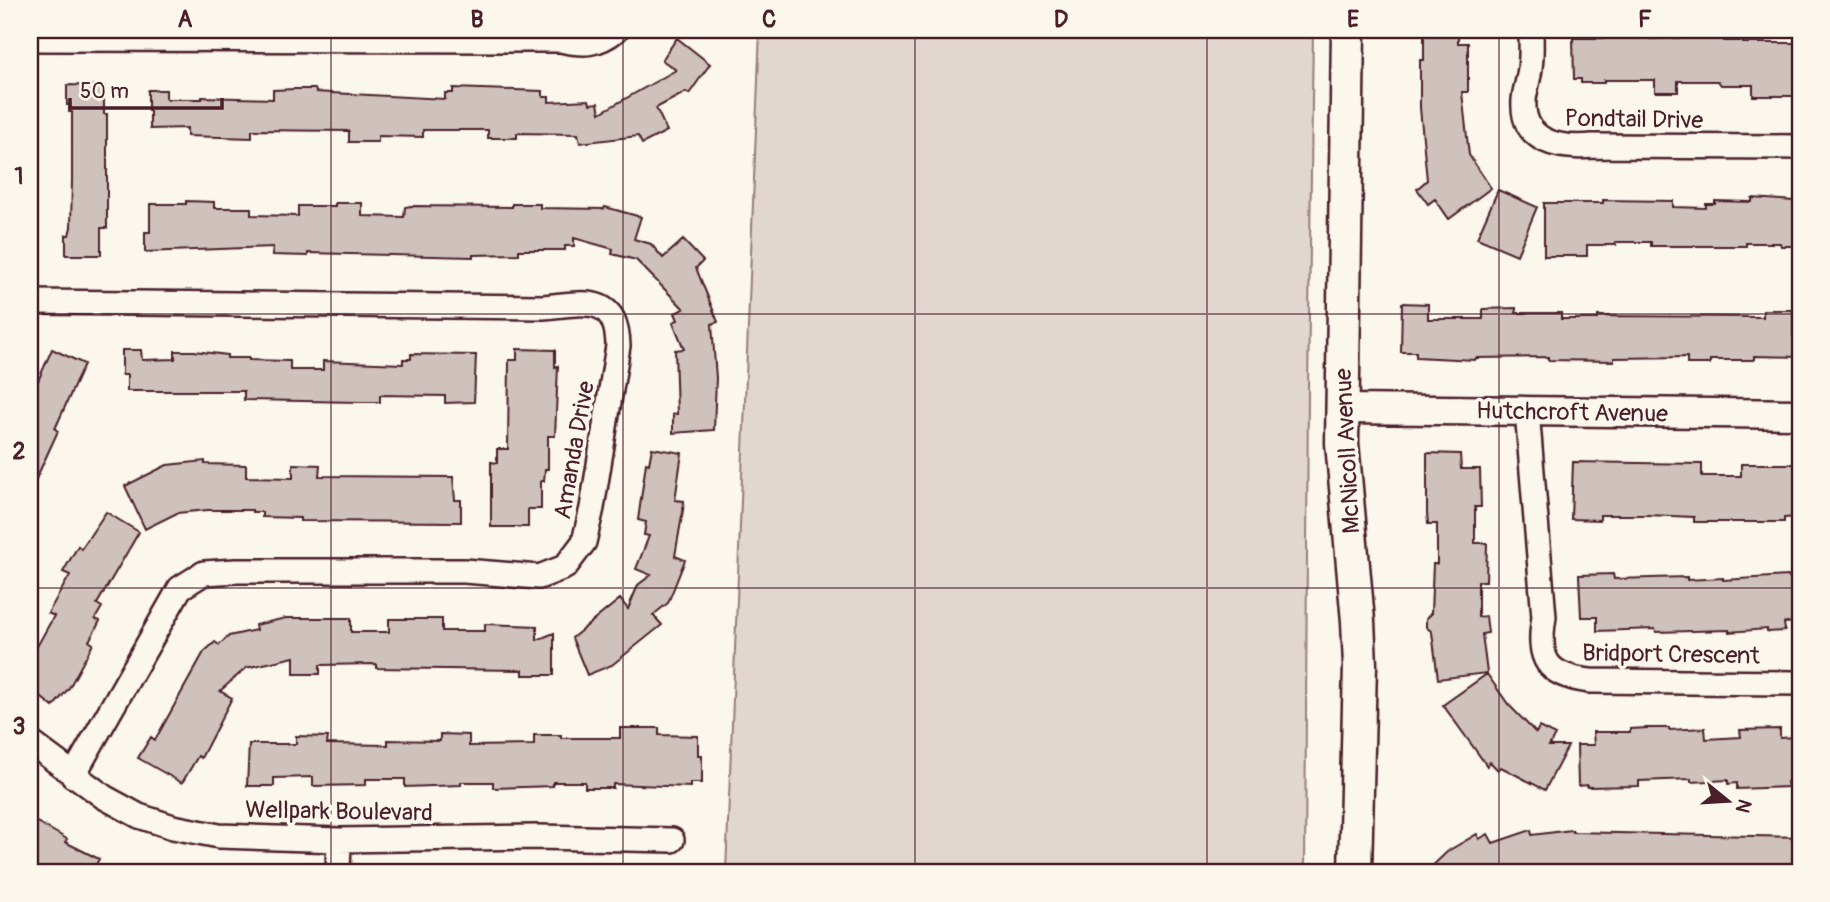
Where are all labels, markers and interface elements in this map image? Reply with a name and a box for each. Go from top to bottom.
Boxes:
text: A [178,5,193,34]
text: B [470,5,484,34]
text: C [762,5,776,34]
text: D [1054,5,1068,34]
text: E [1347,5,1359,34]
text: F [1638,5,1652,34]
scale bar [70,66,222,110]
text: 50 m [80,78,129,105]
street label: Pondtail Drive [1564,104,1704,135]
text: 1 [15,162,24,191]
street label: McNicoll Avenue [1329,367,1366,534]
street label: Amanda Drive [548,379,601,521]
street label: Hutchcroft Avenue [1476,396,1668,429]
text: 2 [13,437,26,466]
street label: Bridport Crescent [1582,638,1760,671]
text: 3 [13,712,25,741]
north arrow [1694,766,1764,836]
street label: Wellpark Boulevard [245,795,433,828]
text: N [1730,796,1757,816]

